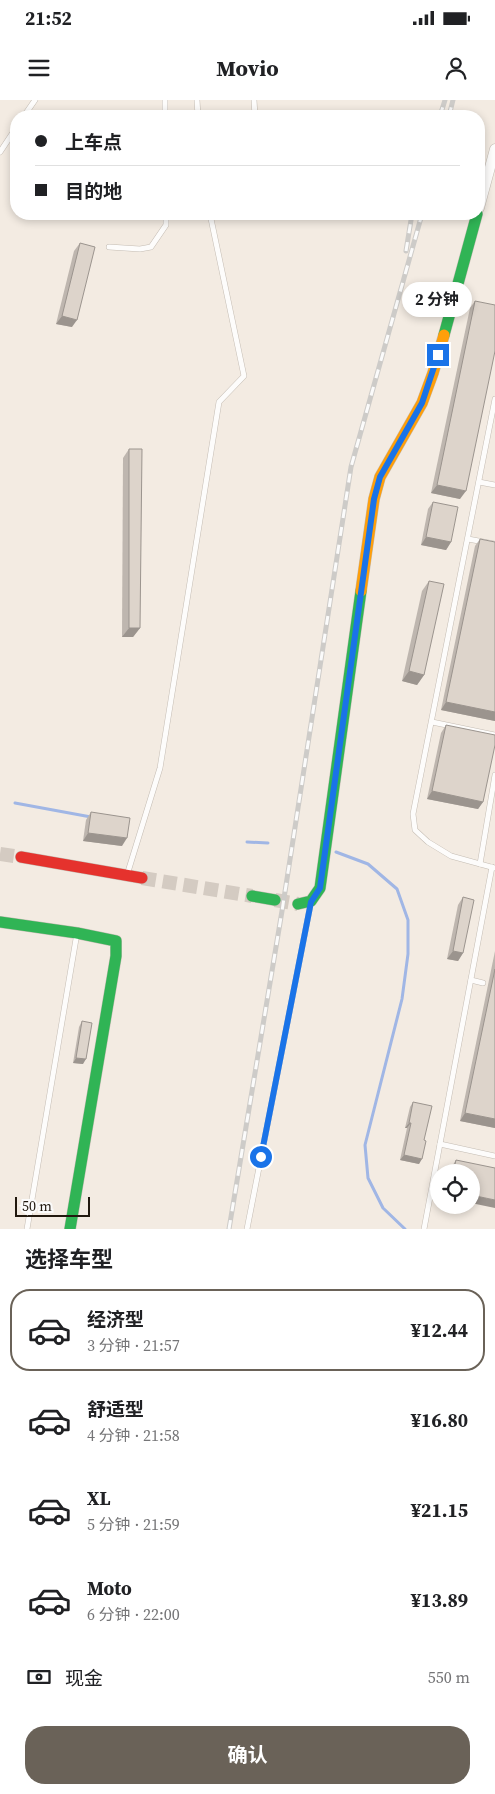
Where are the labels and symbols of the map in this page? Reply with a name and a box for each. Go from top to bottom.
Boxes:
callout: 2 分钟 [403,282,473,318]
route end [427,344,449,366]
route start [250,1146,272,1168]
scale bar [15,1194,90,1217]

